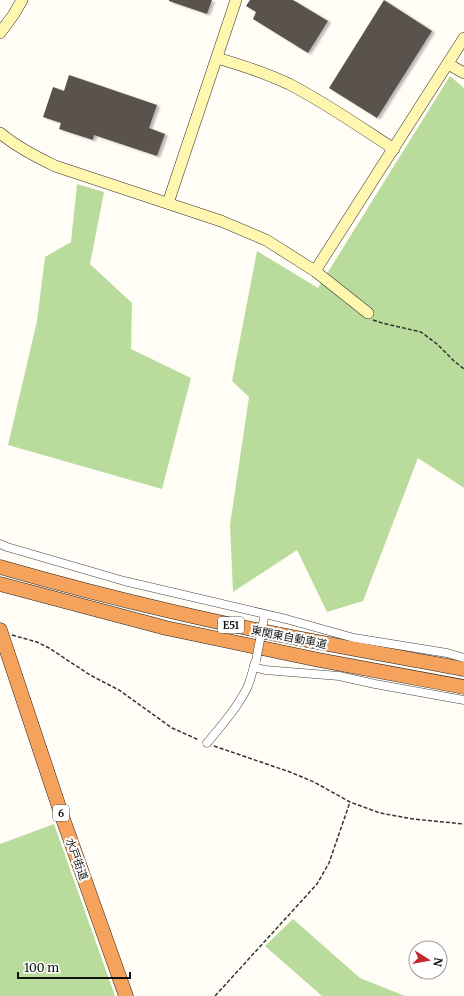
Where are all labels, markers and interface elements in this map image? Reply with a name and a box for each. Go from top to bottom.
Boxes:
road number: E51 [218,617,244,633]
street label: 東関東自動車道 [250,623,328,651]
road number: 6 [53,805,69,821]
street label: 水戸街道 [63,836,91,882]
north arrow [408,940,448,980]
scale bar [18,954,130,980]
text: N [430,956,446,968]
text: 100 m [24,960,59,975]

